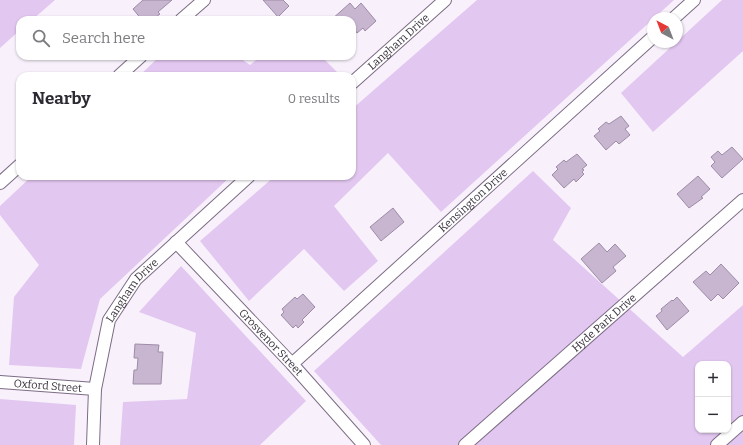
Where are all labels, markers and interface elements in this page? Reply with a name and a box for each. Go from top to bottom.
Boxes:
street label: Langham Drive [365,11,432,73]
north arrow [647,12,683,48]
search box [16,16,356,60]
icon: search [30,27,52,49]
text: Search here [62,29,145,47]
text: Nearby [32,88,91,109]
text: 0 results [288,91,340,106]
street label: Kensington Drive [436,166,510,235]
street label: Langham Drive [103,256,161,325]
street label: Hyde Park Drive [569,291,639,355]
street label: Grosvenor Street [236,306,305,379]
map controls [695,361,731,433]
button: + [695,361,731,397]
street label: Oxford Street [13,377,82,395]
button: − [695,397,731,433]

